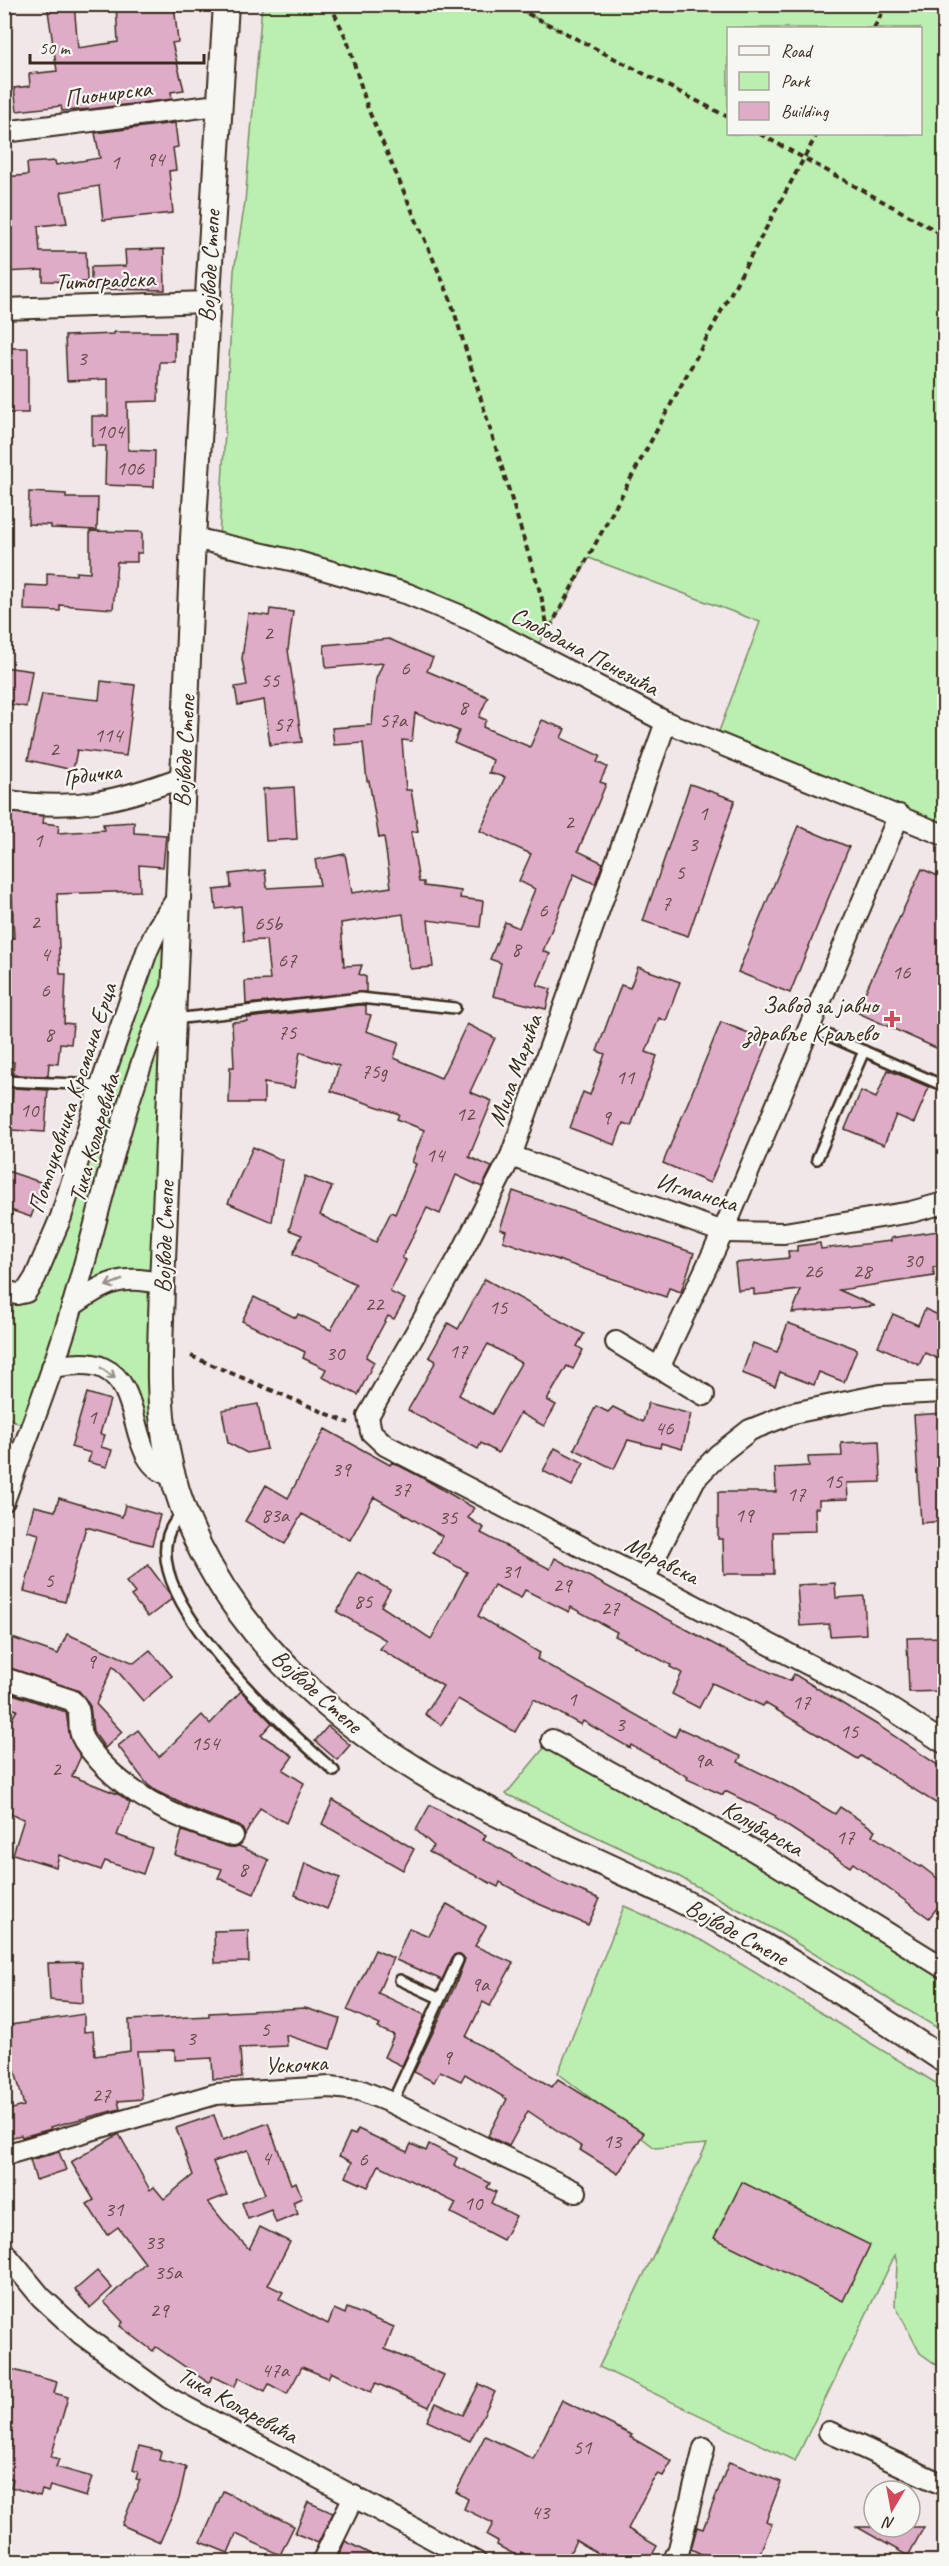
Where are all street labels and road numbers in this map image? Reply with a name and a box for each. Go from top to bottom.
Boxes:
street label: Пионирска [63,73,155,113]
street label: Војводе Степе [191,207,227,323]
street label: Титоградска [55,263,157,297]
street label: Слободана Пенезића [506,599,665,703]
street label: Војводе Степе [166,692,202,808]
street label: Грдичка [61,755,124,792]
street label: Потпуковника Крсмана Ерца [21,978,124,1217]
street label: Мила Марића [481,1009,550,1130]
street label: Тика Коларевића [61,1069,127,1206]
street label: Игманска [653,1165,742,1219]
street label: Војводе Степе [147,1178,181,1294]
street label: Моравска [620,1529,706,1592]
street label: Војводе Степе [265,1642,370,1741]
street label: Колубарска [717,1793,810,1864]
street label: Војводе Степе [681,1892,795,1973]
street label: Ускочка [264,2047,329,2081]
street label: Тика Коларевића [173,2360,305,2451]

